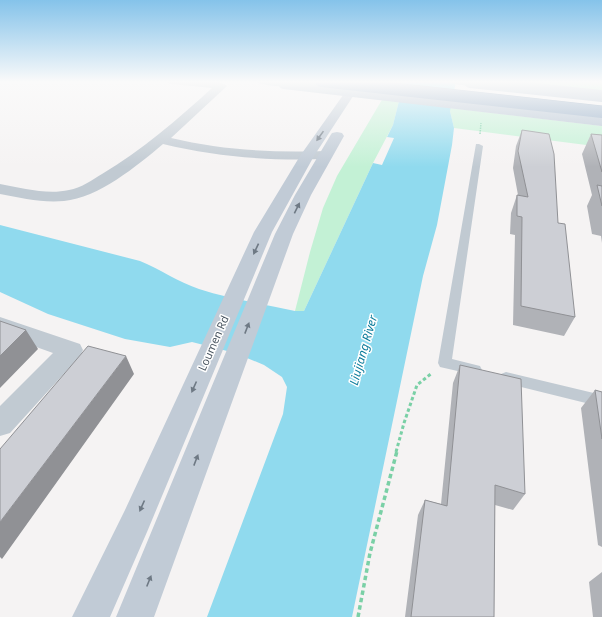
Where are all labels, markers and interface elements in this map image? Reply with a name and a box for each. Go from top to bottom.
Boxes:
one-way arrow [316,131,324,141]
one-way arrow [293,202,300,213]
one-way arrow [253,243,259,254]
water label: Liujiang River [345,312,381,387]
street label: Loumen Rd [194,313,232,373]
one-way arrow [245,322,251,334]
one-way arrow [191,381,197,392]
one-way arrow [194,453,200,465]
one-way arrow [139,500,145,511]
one-way arrow [147,574,153,586]

